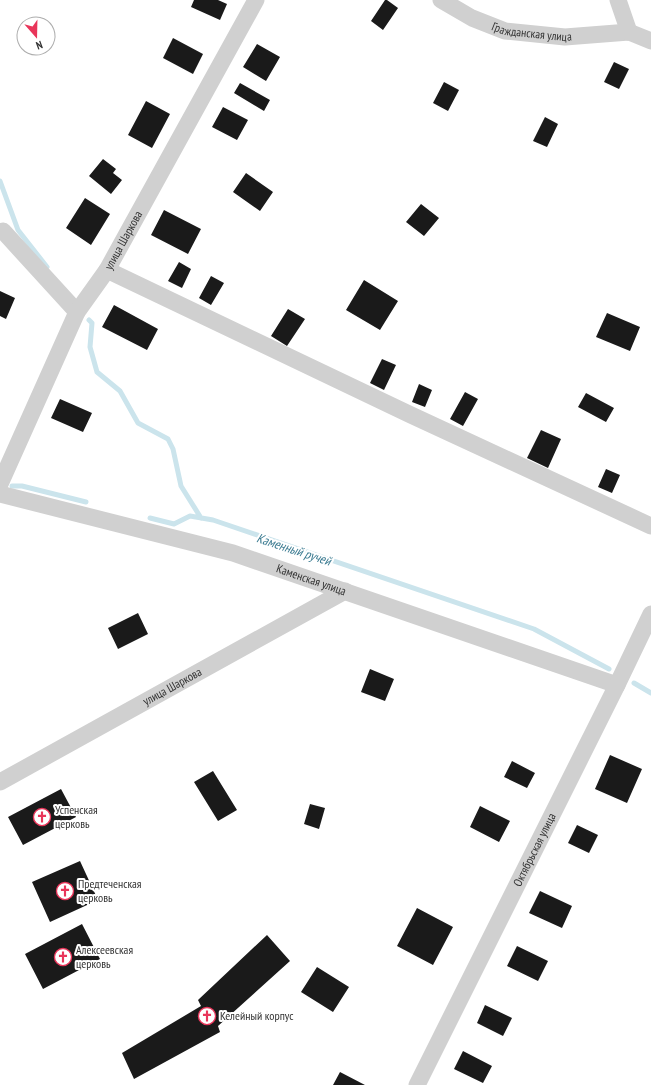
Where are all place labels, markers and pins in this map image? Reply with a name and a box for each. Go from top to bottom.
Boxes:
place label: Успенская церковь [55,802,98,831]
church icon: Успенская церковь [32,807,52,827]
place label: Предтеченская церковь [78,876,142,905]
church icon: Предтеченская церковь [55,881,75,901]
place label: Алексеевская церковь [76,942,133,971]
church icon: Алексеевская церковь [53,947,73,967]
church icon: Келейный корпус [197,1006,217,1026]
place label: Келейный корпус [220,1008,294,1023]

